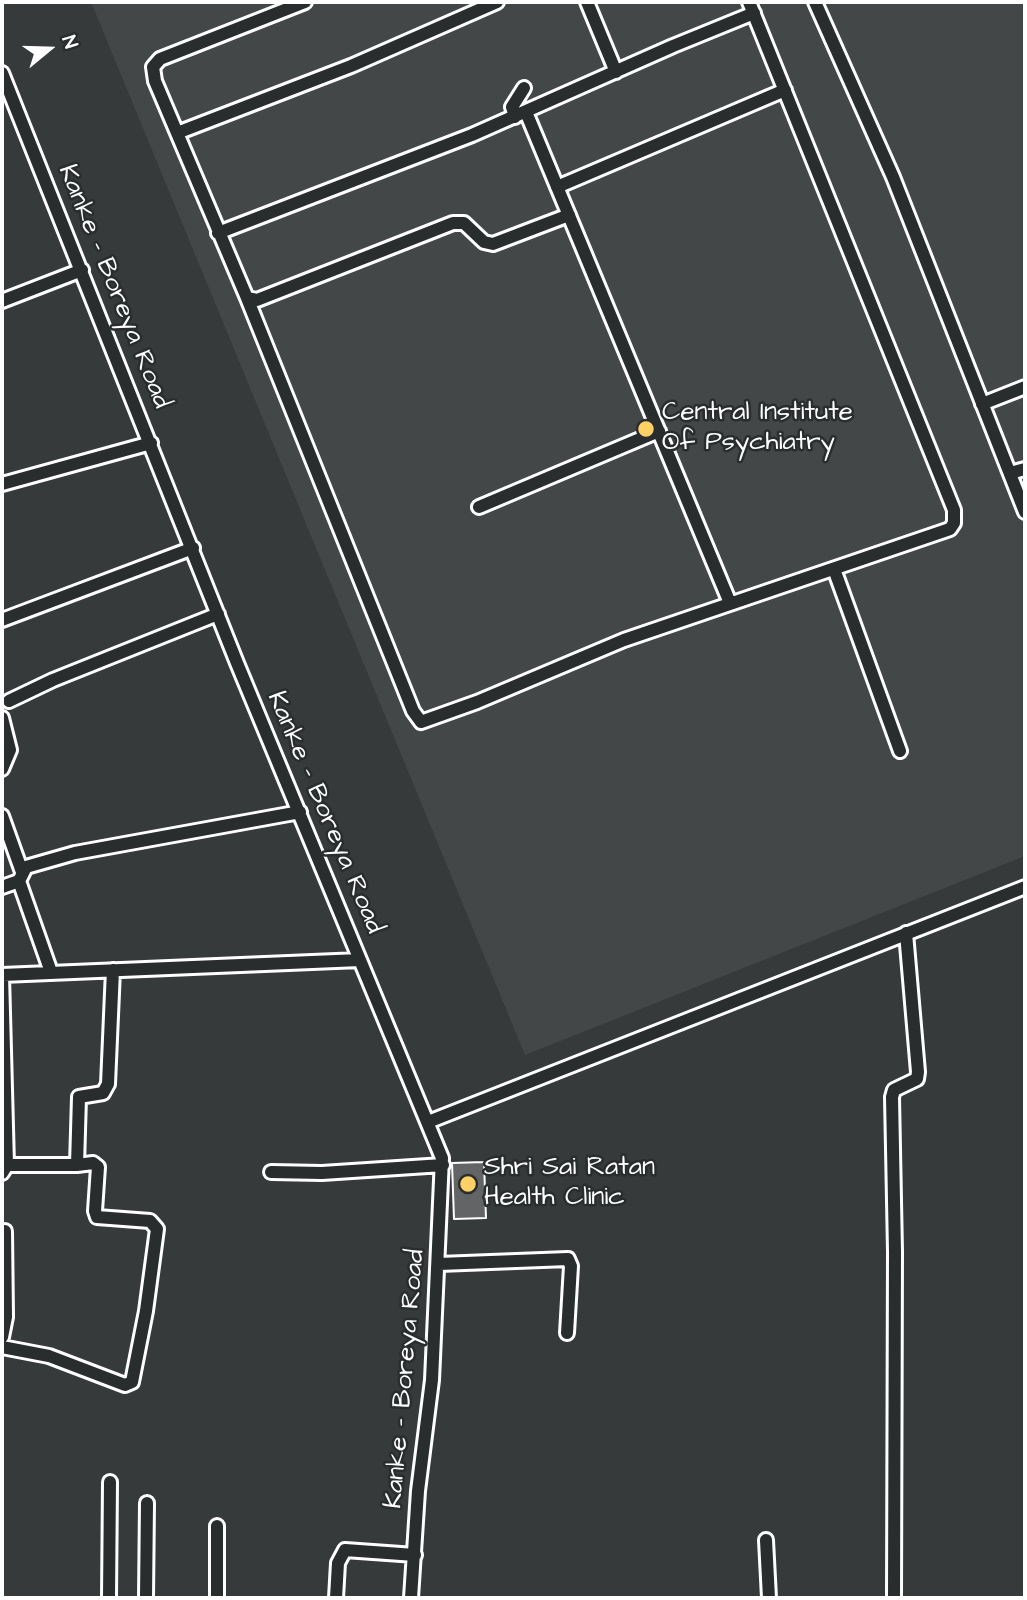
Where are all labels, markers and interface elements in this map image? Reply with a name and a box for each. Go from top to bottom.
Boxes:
north arrow [14,14,84,84]
text: N [55,32,84,52]
street label: Kanke - Boreya Road [50,161,176,413]
place label: Central Institute Of Psychiatry [662,398,853,460]
marker: Central Institute Of Psychiatry [636,419,656,439]
street label: Kanke - Boreya Road [259,687,389,939]
place label: Shri Sai Ratan Health Clinic [484,1153,655,1214]
marker: Shri Sai Ratan Health Clinic [458,1174,478,1194]
street label: Kanke - Boreya Road [379,1248,433,1510]

